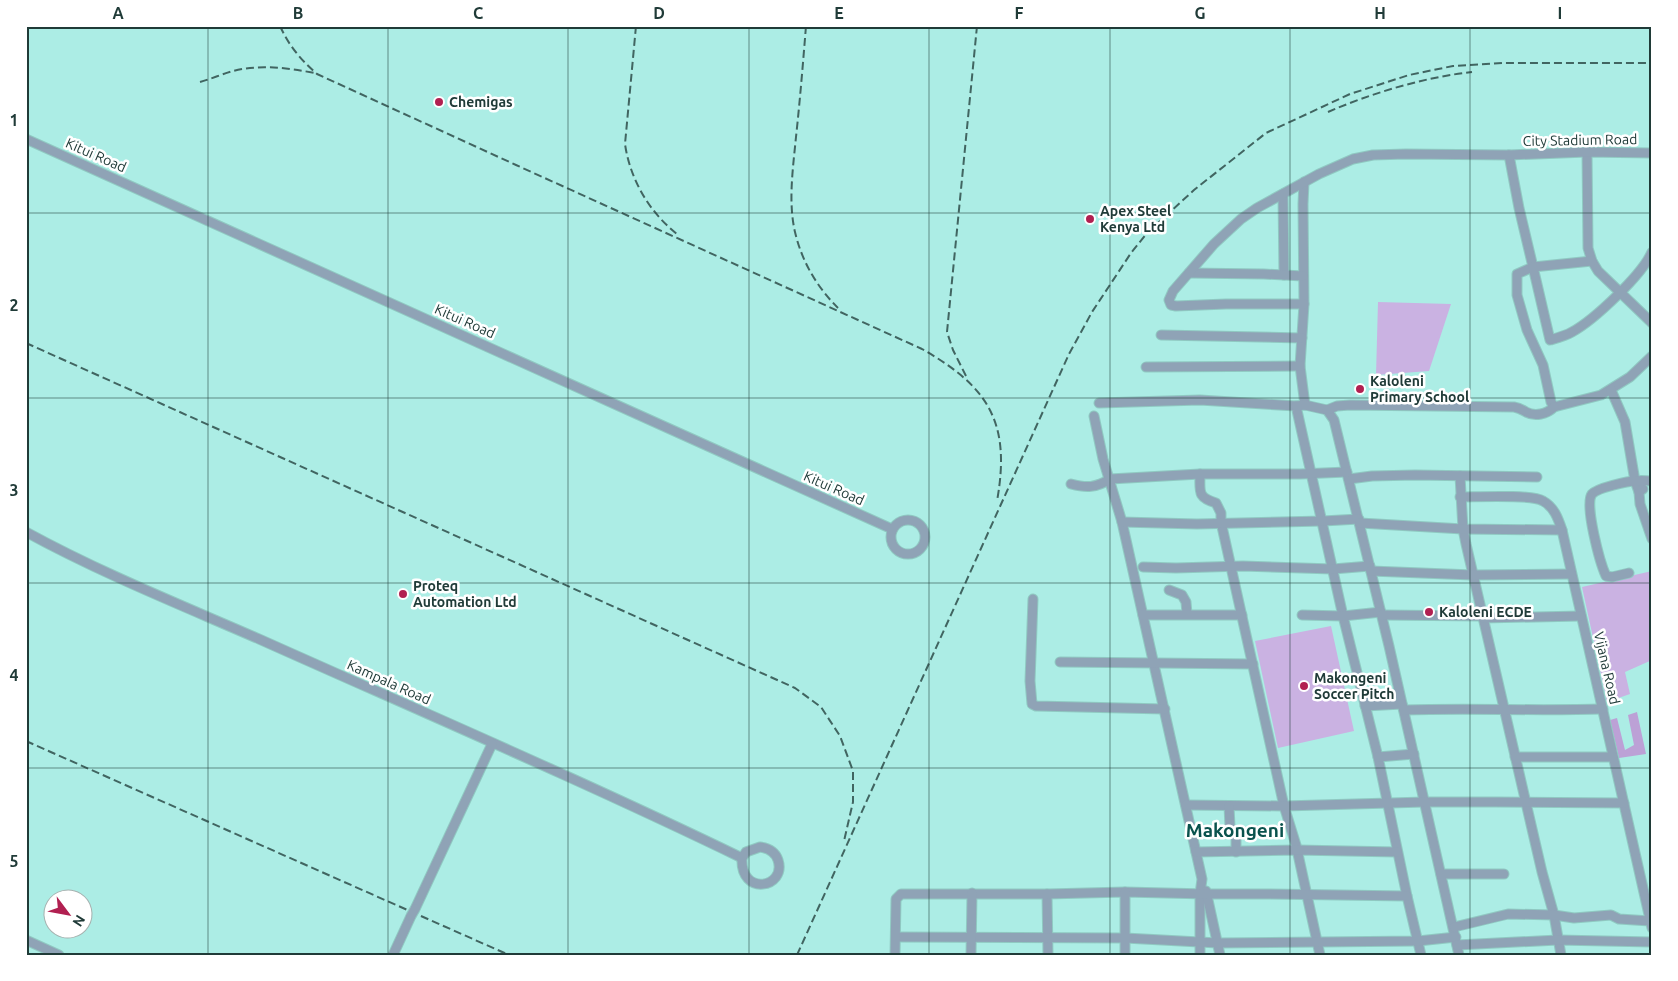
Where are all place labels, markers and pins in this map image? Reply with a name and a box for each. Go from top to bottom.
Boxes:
place label: Chemigas [449,94,513,110]
marker: Chemigas [433,96,445,108]
place label: Apex Steel Kenya Ltd [1100,203,1171,235]
marker: Apex Steel Kenya Ltd [1084,213,1096,225]
place label: Kaloleni Primary School [1370,373,1469,405]
marker: Kaloleni Primary School [1354,383,1366,395]
place label: Proteq Automation Ltd [413,578,517,610]
marker: Proteq Automation Ltd [397,588,409,600]
place label: Kaloleni ECDE [1439,604,1532,620]
marker: Kaloleni ECDE [1423,606,1435,618]
place label: Makongeni Soccer Pitch [1314,670,1394,702]
marker: Makongeni Soccer Pitch [1298,680,1310,692]

